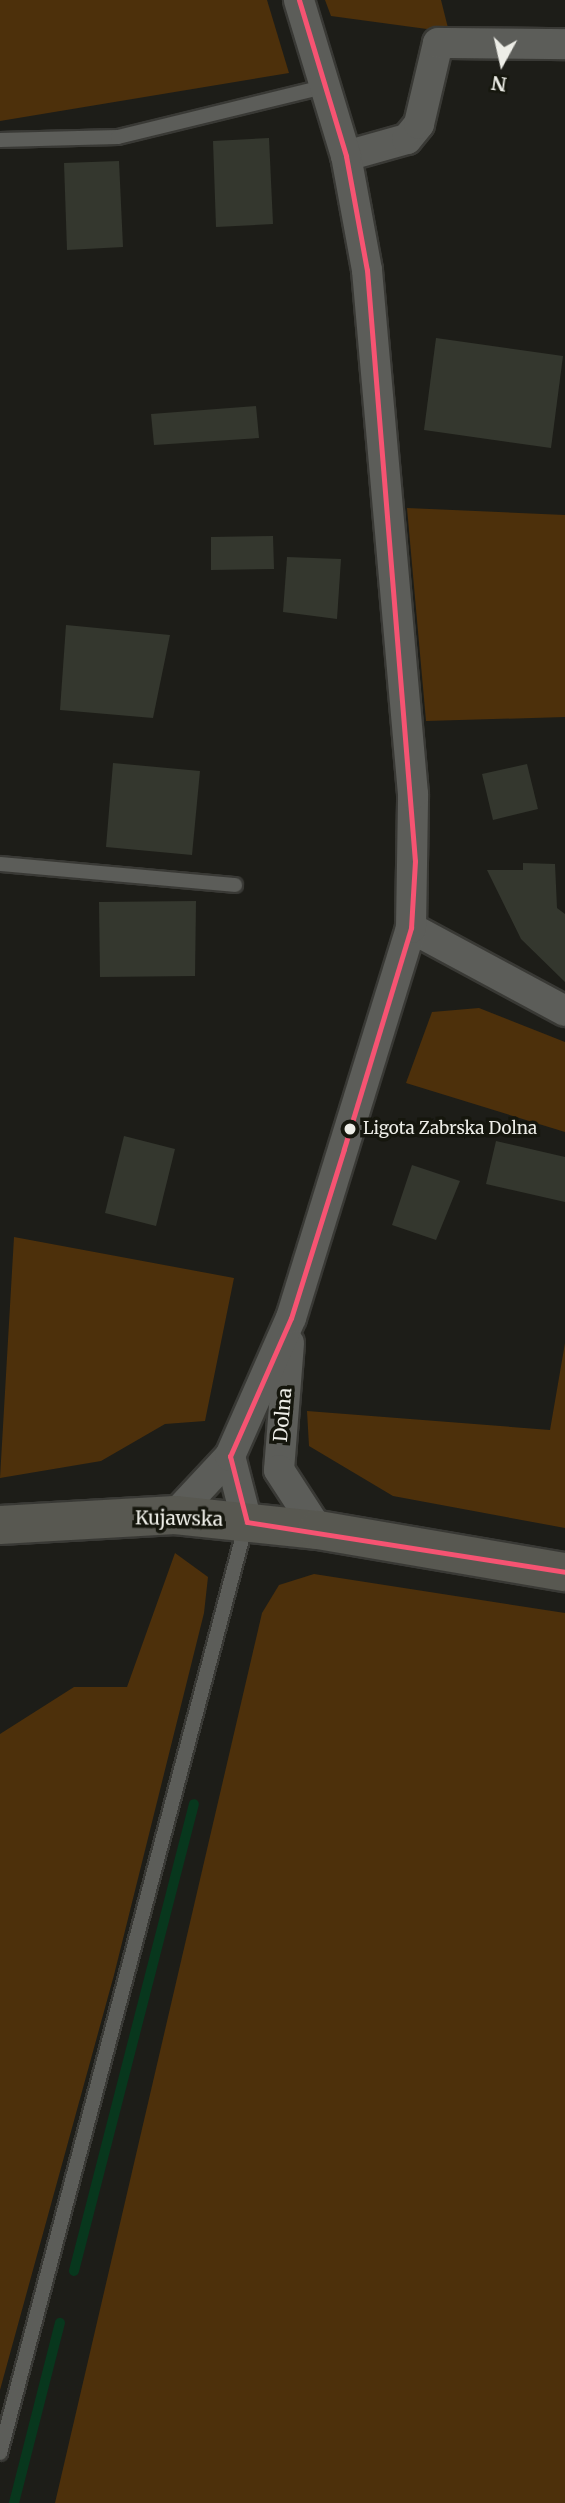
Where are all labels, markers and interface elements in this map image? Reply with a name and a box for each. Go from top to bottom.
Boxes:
north arrow [467,28,537,98]
text: N [490,71,508,97]
place label: Ligota Zabrska Dolna [363,1119,537,1139]
marker: Ligota Zabrska Dolna [343,1122,357,1136]
street label: Dolna [269,1387,297,1443]
street label: Kujawska [135,1507,223,1531]

